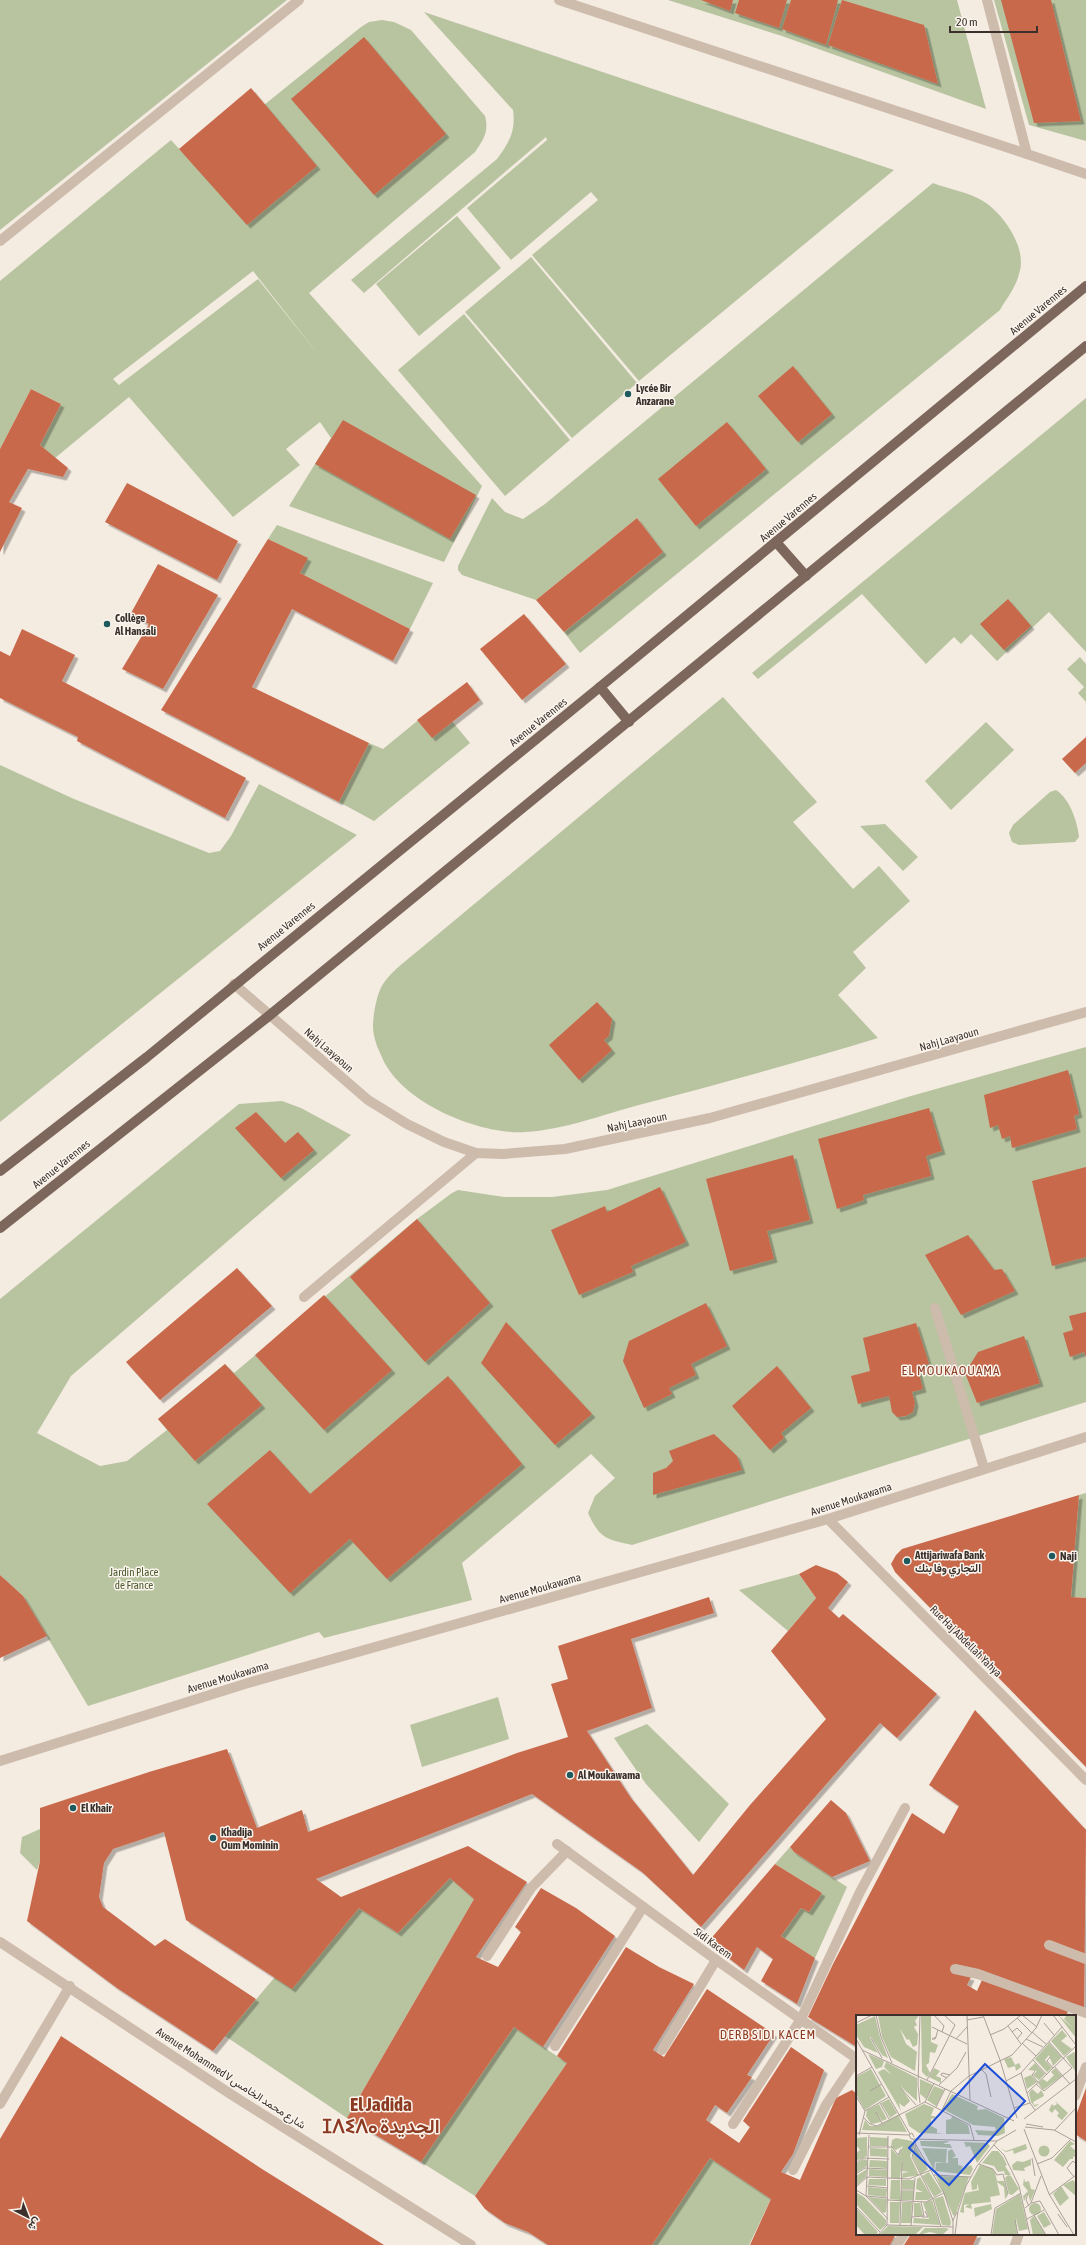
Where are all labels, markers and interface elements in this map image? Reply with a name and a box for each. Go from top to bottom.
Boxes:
scale bar [950,8,1037,34]
text: 20 m [956,15,978,29]
street label: Avenue Varennes [1007,283,1069,337]
place label: Lycée Bir Anzarane [635,382,674,407]
marker: Lycée Bir Anzarane [623,389,633,399]
street label: Avenue Varennes [757,490,819,544]
place label: Collège Al Hansali [114,612,157,637]
marker: Collège Al Hansali [102,619,112,629]
street label: Avenue Varennes [507,695,569,749]
street label: Avenue Varennes [255,899,317,953]
street label: Nahj Laayaoun [918,1025,980,1053]
street label: Nahj Laayaoun [302,1026,356,1074]
street label: Nahj Laayaoun [606,1110,668,1134]
street label: Avenue Varennes [30,1137,92,1191]
district label: EL MOUKAOUAMA [902,1363,1000,1378]
street label: Avenue Moukawama [809,1480,893,1518]
place label: Attijariwafa Bank التجاري وفا بنك [914,1549,985,1577]
place label: Naji [1060,1550,1077,1562]
marker: Naji [1047,1551,1057,1561]
marker: Attijariwafa Bank التجاري وفا بنك [902,1556,912,1566]
park label: Jardin Place de France [110,1566,158,1591]
street label: Avenue Moukawama [498,1571,582,1605]
street label: Rue Haj Abdellah Yahya [928,1603,1004,1679]
street label: Avenue Moukawama [186,1659,270,1695]
place label: Al Moukawama [577,1769,640,1781]
marker: Al Moukawama [565,1770,575,1780]
place label: El Khair [81,1802,112,1814]
marker: El Khair [68,1803,78,1813]
place label: Khadija Oum Mominin [221,1826,278,1851]
marker: Khadija Oum Mominin [208,1833,218,1843]
street label: Sidi Kacem [692,1925,734,1961]
inset map [856,2015,1076,2235]
street label: Avenue Mohammed V شارع محمد الخامس [153,2025,308,2133]
district label: DERB SIDI KACEM [720,2027,816,2042]
district label: El Jadida ⵊⴷⵉⴷⴰ الجديدة [322,2093,440,2138]
north arrow [8,2197,48,2237]
text: ش [25,2215,44,2233]

